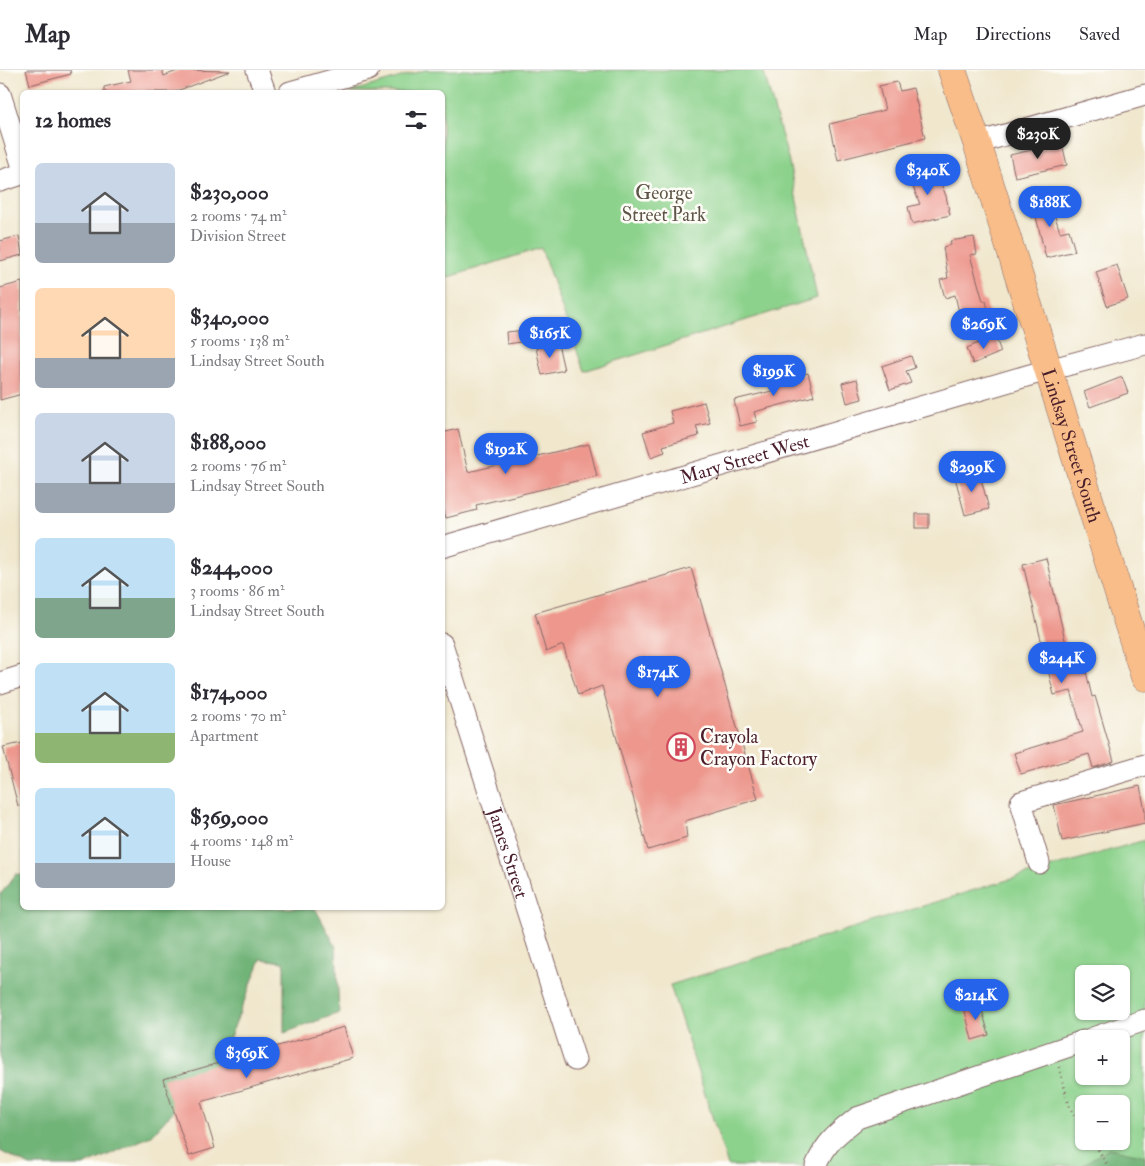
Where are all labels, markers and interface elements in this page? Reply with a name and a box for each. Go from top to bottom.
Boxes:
text: Map [25,19,70,50]
text: Map [914,23,947,46]
text: Directions [975,23,1051,46]
text: Saved [1079,23,1120,46]
icon: filters [402,106,430,134]
text: 12 homes [35,107,111,134]
pin: $230K [1003,118,1073,160]
text: $230K [1017,124,1059,144]
pin: $340K [893,154,963,196]
text: $340K [906,160,950,180]
text: $230,000 [190,179,269,206]
park label: George Street Park [622,181,706,227]
icon: home [75,183,135,243]
pin: $188K [1015,186,1085,228]
text: $188K [1030,192,1070,212]
text: 2 rooms · 74 m² [190,206,286,226]
text: Division Street [190,226,286,246]
text: $340,000 [190,304,269,331]
icon: home [75,308,135,368]
pin: $269K [949,308,1019,350]
text: $269K [962,314,1006,334]
pin: $165K [515,316,585,359]
text: $165K [530,323,570,343]
text: 5 rooms · 138 m² [190,331,289,351]
text: Lindsay Street South [190,351,325,371]
pin: $199K [739,354,809,397]
text: $199K [753,361,795,381]
street label: Lindsay Street South [1036,366,1107,525]
text: $188,000 [190,429,266,456]
street label: Mary Street West [677,429,812,490]
pin: $192K [471,432,541,475]
icon: home [75,433,135,493]
text: $192K [485,439,527,459]
pin: $299K [937,450,1007,493]
text: 2 rooms · 76 m² [190,456,286,476]
text: $299K [950,457,994,477]
text: Lindsay Street South [190,476,325,496]
text: $244,000 [190,554,273,581]
icon: home [75,558,135,618]
text: 3 rooms · 86 m² [190,581,284,601]
text: Lindsay Street South [190,601,325,621]
pin: $244K [1027,642,1097,684]
text: $244K [1039,648,1085,668]
pin: $174K [623,656,693,698]
text: $174K [637,662,679,682]
text: $174,000 [190,679,268,706]
icon: home [75,683,135,743]
text: 2 rooms · 70 m² [190,706,286,726]
place label: Crayola Crayon Factory [700,725,818,771]
text: Apartment [190,726,258,746]
building icon: Crayola Crayon Factory [666,732,696,762]
street label: James Street [482,803,534,901]
text: $369,000 [190,804,269,831]
icon: home [75,808,135,868]
text: 4 rooms · 148 m² [190,831,293,851]
text: House [190,851,231,871]
map controls [1075,965,1130,1150]
button: layers [1075,965,1130,1020]
pin: $214K [941,978,1011,1021]
text: $214K [955,985,997,1005]
button: + [1075,1030,1130,1085]
pin: $369K [212,1036,282,1079]
text: $369K [226,1043,268,1063]
button: − [1075,1095,1130,1150]

